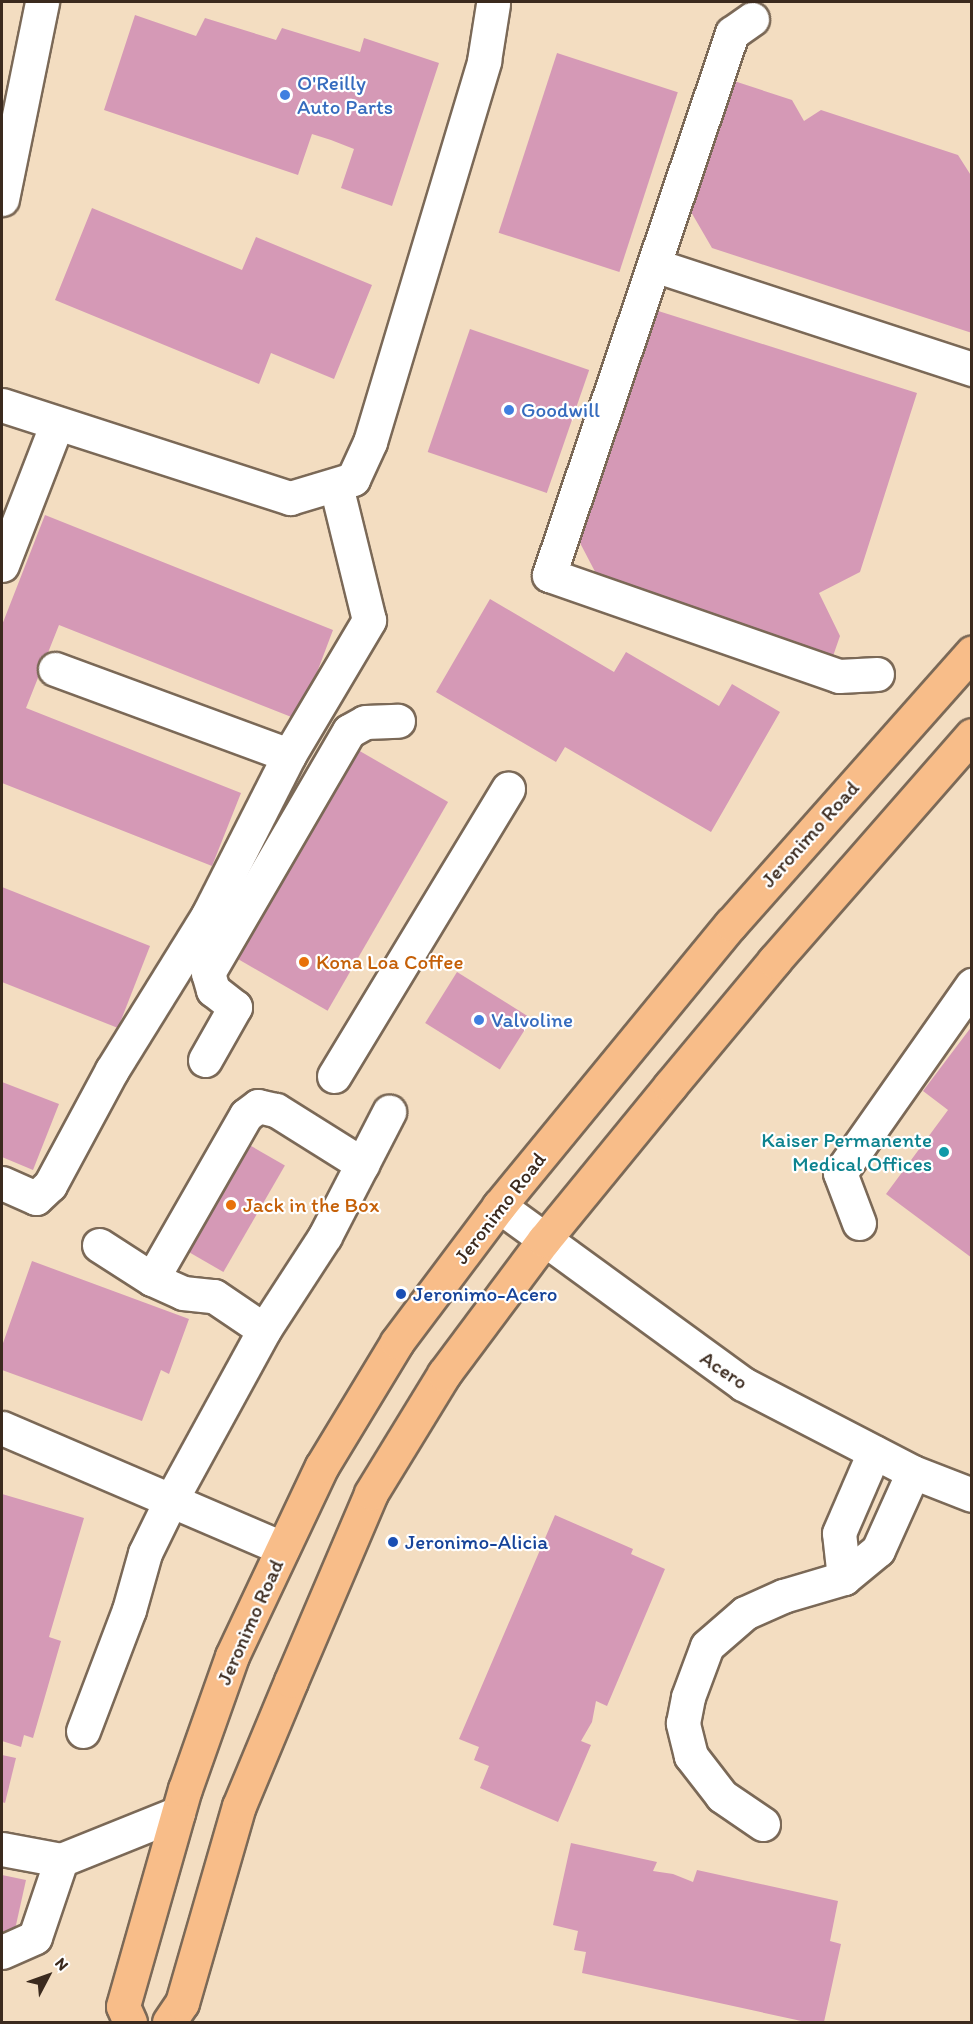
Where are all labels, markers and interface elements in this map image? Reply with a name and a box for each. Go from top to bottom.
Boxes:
place label: O'Reilly Auto Parts [297,70,393,120]
marker: O'Reilly Auto Parts [278,88,292,102]
place label: Goodwill [521,397,600,423]
marker: Goodwill [502,403,516,417]
street label: Jeronimo Road [756,776,864,892]
place label: Kona Loa Coffee [316,949,463,975]
marker: Kona Loa Coffee [297,955,311,969]
place label: Valvoline [491,1007,573,1033]
marker: Valvoline [472,1013,486,1027]
place label: Kaiser Permanente Medical Offices [761,1127,932,1177]
marker: Kaiser Permanente Medical Offices [937,1145,951,1159]
street label: Jeronimo Road [449,1147,551,1269]
place label: Jack in the Box [243,1192,379,1218]
marker: Jack in the Box [224,1198,238,1212]
place label: Jeronimo-Acero [413,1281,558,1307]
marker: Jeronimo-Acero [394,1287,408,1301]
street label: Acero [695,1345,753,1395]
place label: Jeronimo-Alicia [405,1529,548,1555]
marker: Jeronimo-Alicia [386,1535,400,1549]
street label: Jeronimo Road [211,1556,289,1688]
north arrow [18,1946,78,2006]
text: N [51,1954,73,1974]

